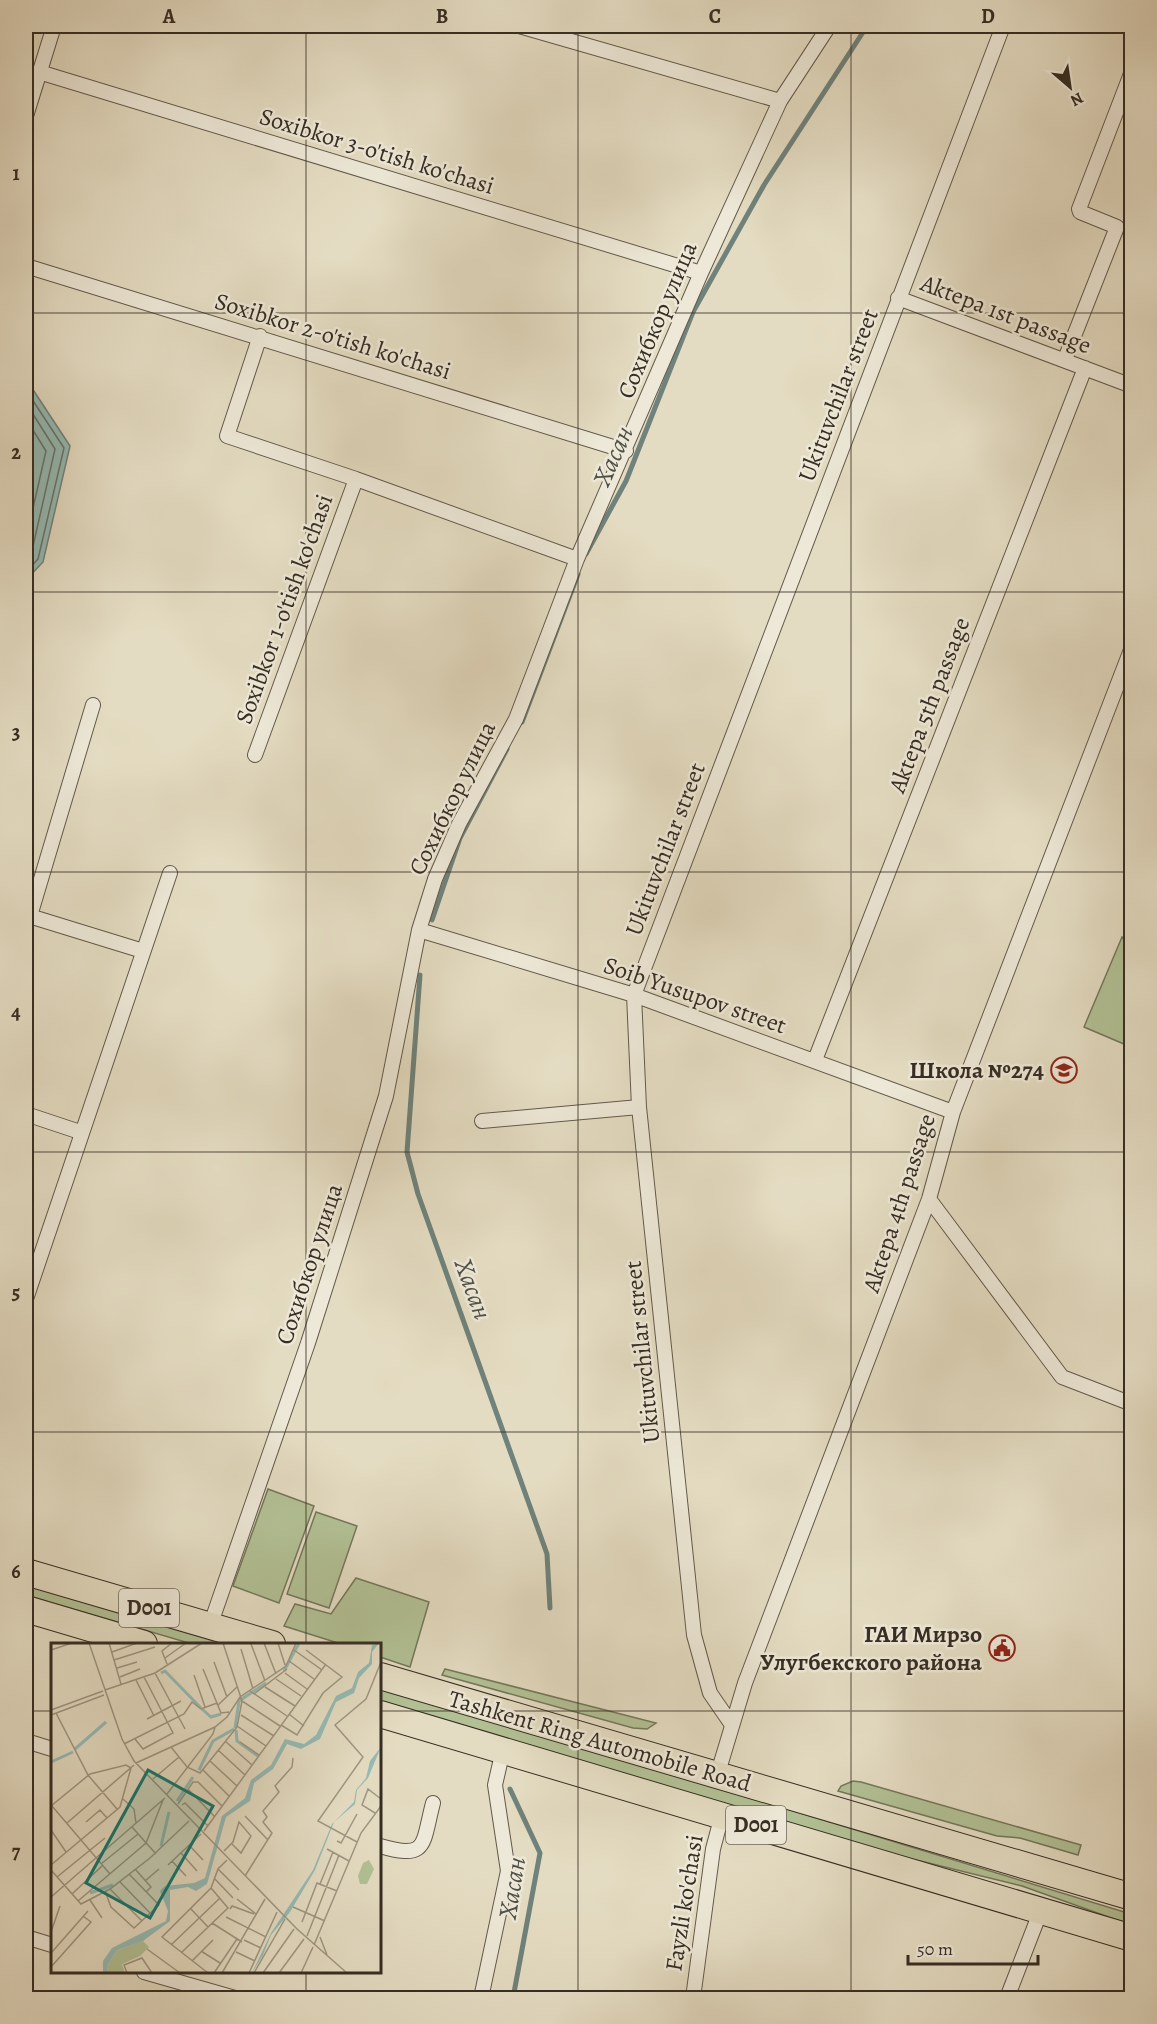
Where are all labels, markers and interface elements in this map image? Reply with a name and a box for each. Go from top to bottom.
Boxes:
text: A [162,3,176,30]
text: B [436,3,448,30]
text: C [709,3,721,30]
text: D [981,3,995,30]
north arrow [1040,57,1100,117]
text: N [1066,87,1087,112]
street label: Soxibkor 3-o'tish ko'chasi [256,100,498,202]
text: 1 [12,160,20,187]
street label: Сохибкор улица [610,237,704,403]
street label: Aktepa 1st passage [915,266,1096,361]
street label: Soxibkor 2-o'tish ko'chasi [211,285,455,387]
street label: Ukituvchilar street [790,304,886,486]
water label: Хасан [584,420,642,493]
text: 2 [11,439,21,466]
street label: Soxibkor 1-o'tish ko'chasi [228,490,340,728]
street label: Aktepa 5th passage [880,613,977,798]
street label: Сохибкор улица [401,716,503,880]
text: 3 [12,719,20,746]
street label: Ukituvchilar street [617,758,713,940]
street label: Soib Yusupov street [599,949,791,1041]
text: 4 [11,999,21,1026]
place label: Школа №274 [909,1054,1044,1086]
school or university icon: Школа №274 [1049,1055,1079,1085]
street label: Aktepa 4th passage [855,1110,943,1297]
street label: Сохибкор улица [268,1179,350,1349]
water label: Хасан [446,1253,500,1324]
street label: Ukituvchilar street [617,1259,667,1445]
text: 5 [12,1279,20,1306]
text: 6 [11,1558,21,1585]
road number: D001 [119,1589,179,1627]
place label: ГАИ Мирзо Улугбекского района [760,1618,983,1678]
public building icon: ГАИ Мирзо Улугбекского района [987,1633,1017,1663]
inset map [51,1643,381,1973]
street label: Tashkent Ring Automobile Road [445,1682,755,1800]
road number: D001 [726,1806,786,1844]
street label: Fayzli ko'chasi [657,1832,711,1974]
text: 7 [12,1838,21,1865]
water label: Хасан [490,1854,534,1923]
scale bar [908,1928,1038,1966]
text: 50 m [917,1937,953,1961]

